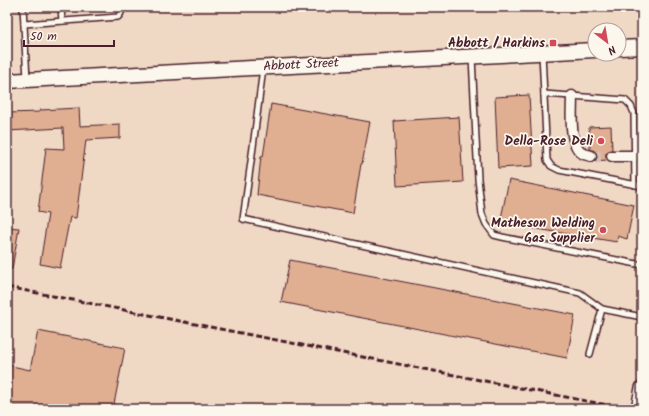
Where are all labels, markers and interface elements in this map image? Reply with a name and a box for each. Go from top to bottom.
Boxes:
scale bar [24,22,114,48]
north arrow [587,22,627,62]
text: 50 m [30,27,57,46]
place label: Abbott / Harkins [448,33,545,54]
marker: Abbott / Harkins [548,38,558,48]
text: N [604,40,619,59]
street label: Abbott Street [263,52,340,77]
place label: Della-Rose Deli [505,131,594,152]
marker: Della-Rose Deli [596,136,606,146]
place label: Matheson Welding Gas Supplier [491,213,596,249]
marker: Matheson Welding Gas Supplier [598,225,608,235]

